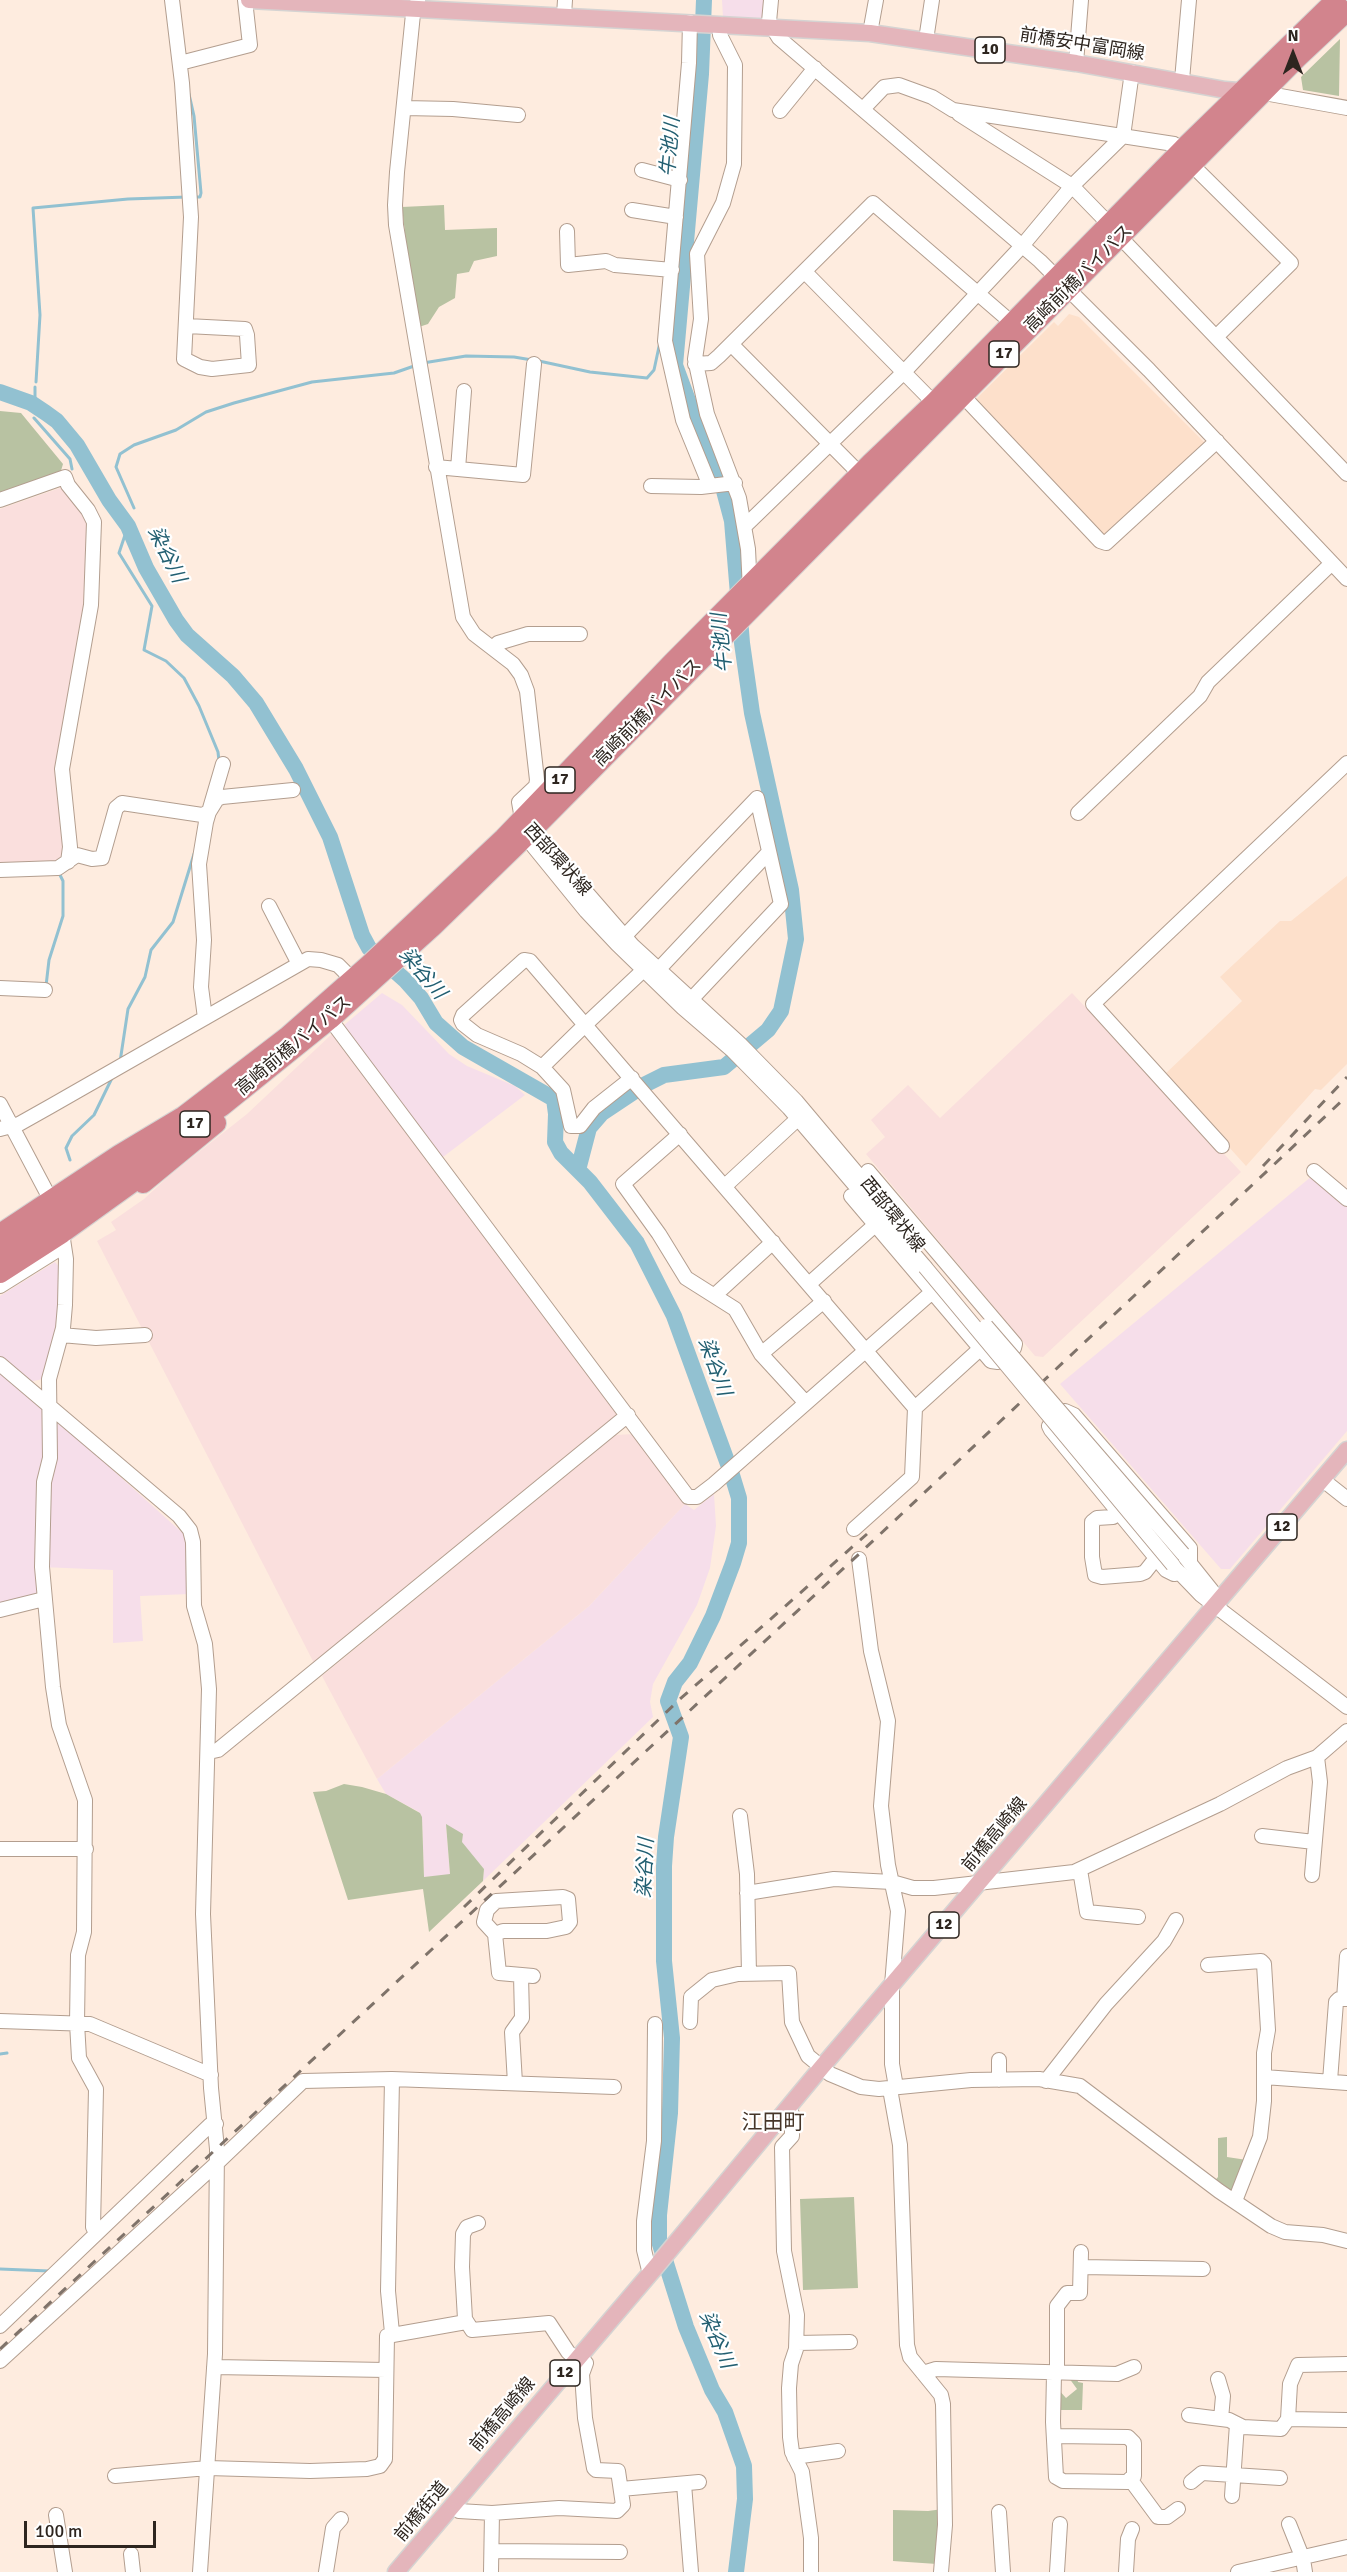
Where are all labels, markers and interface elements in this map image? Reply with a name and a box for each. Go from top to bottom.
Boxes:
street label: 前橋安中富岡線 [1018,24,1146,66]
north arrow [1263,24,1323,84]
text: N [1287,26,1299,46]
road number: 10 [975,37,1005,63]
water label: 牛池川 [656,116,686,178]
street label: 高崎前橋バイパス [1020,220,1138,338]
road number: 17 [989,341,1019,367]
water label: 染谷川 [142,523,190,587]
water label: 牛池川 [708,612,738,674]
street label: 高崎前橋バイパス [589,654,707,772]
road number: 17 [545,767,575,793]
street label: 西部環状線 [519,819,595,901]
water label: 染谷川 [394,943,450,1005]
street label: 高崎前橋バイパス [232,991,356,1101]
road number: 17 [180,1111,210,1137]
street label: 西部環状線 [855,1173,929,1257]
water label: 染谷川 [692,1335,736,1399]
road number: 12 [1267,1514,1297,1540]
street label: 前橋高崎線 [958,1794,1032,1876]
water label: 染谷川 [632,1837,660,1899]
road number: 12 [929,1912,959,1938]
district label: 江田町 [742,2110,804,2136]
water label: 染谷川 [693,2308,739,2372]
road number: 12 [550,2360,580,2386]
street label: 前橋高崎線 [466,2374,540,2456]
street label: 前橋街道 [391,2477,453,2547]
scale bar [27,2509,159,2547]
text: 100 m [35,2520,82,2542]

